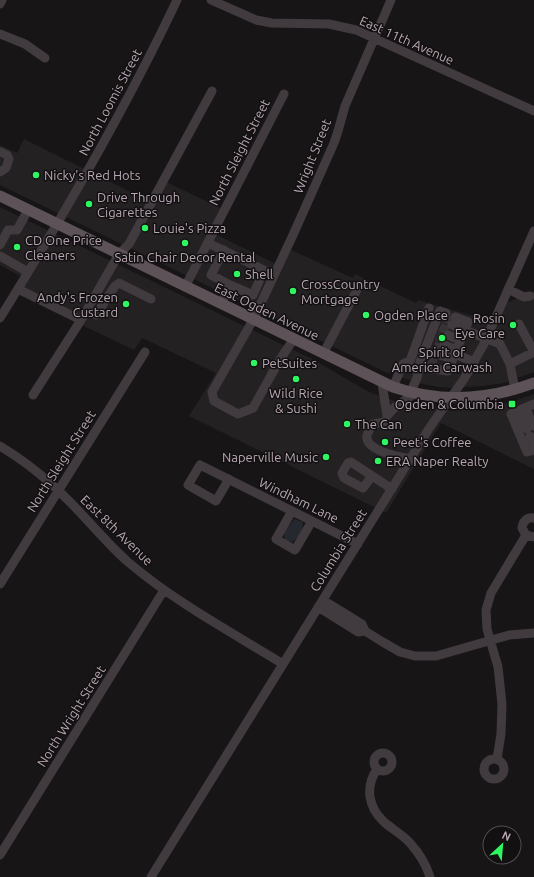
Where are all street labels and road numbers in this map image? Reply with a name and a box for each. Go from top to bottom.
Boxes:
street label: East 11th Avenue [358,13,456,67]
street label: North Loomis Street [76,46,144,158]
street label: North Sleight Street [206,97,272,207]
street label: Wright Street [291,117,333,195]
street label: East Ogden Avenue [213,280,321,342]
street label: North Sleight Street [24,408,98,514]
street label: Windham Lane [257,475,341,525]
street label: East 8th Avenue [78,492,156,568]
street label: Columbia Street [307,506,369,594]
street label: North Wright Street [34,663,108,769]

